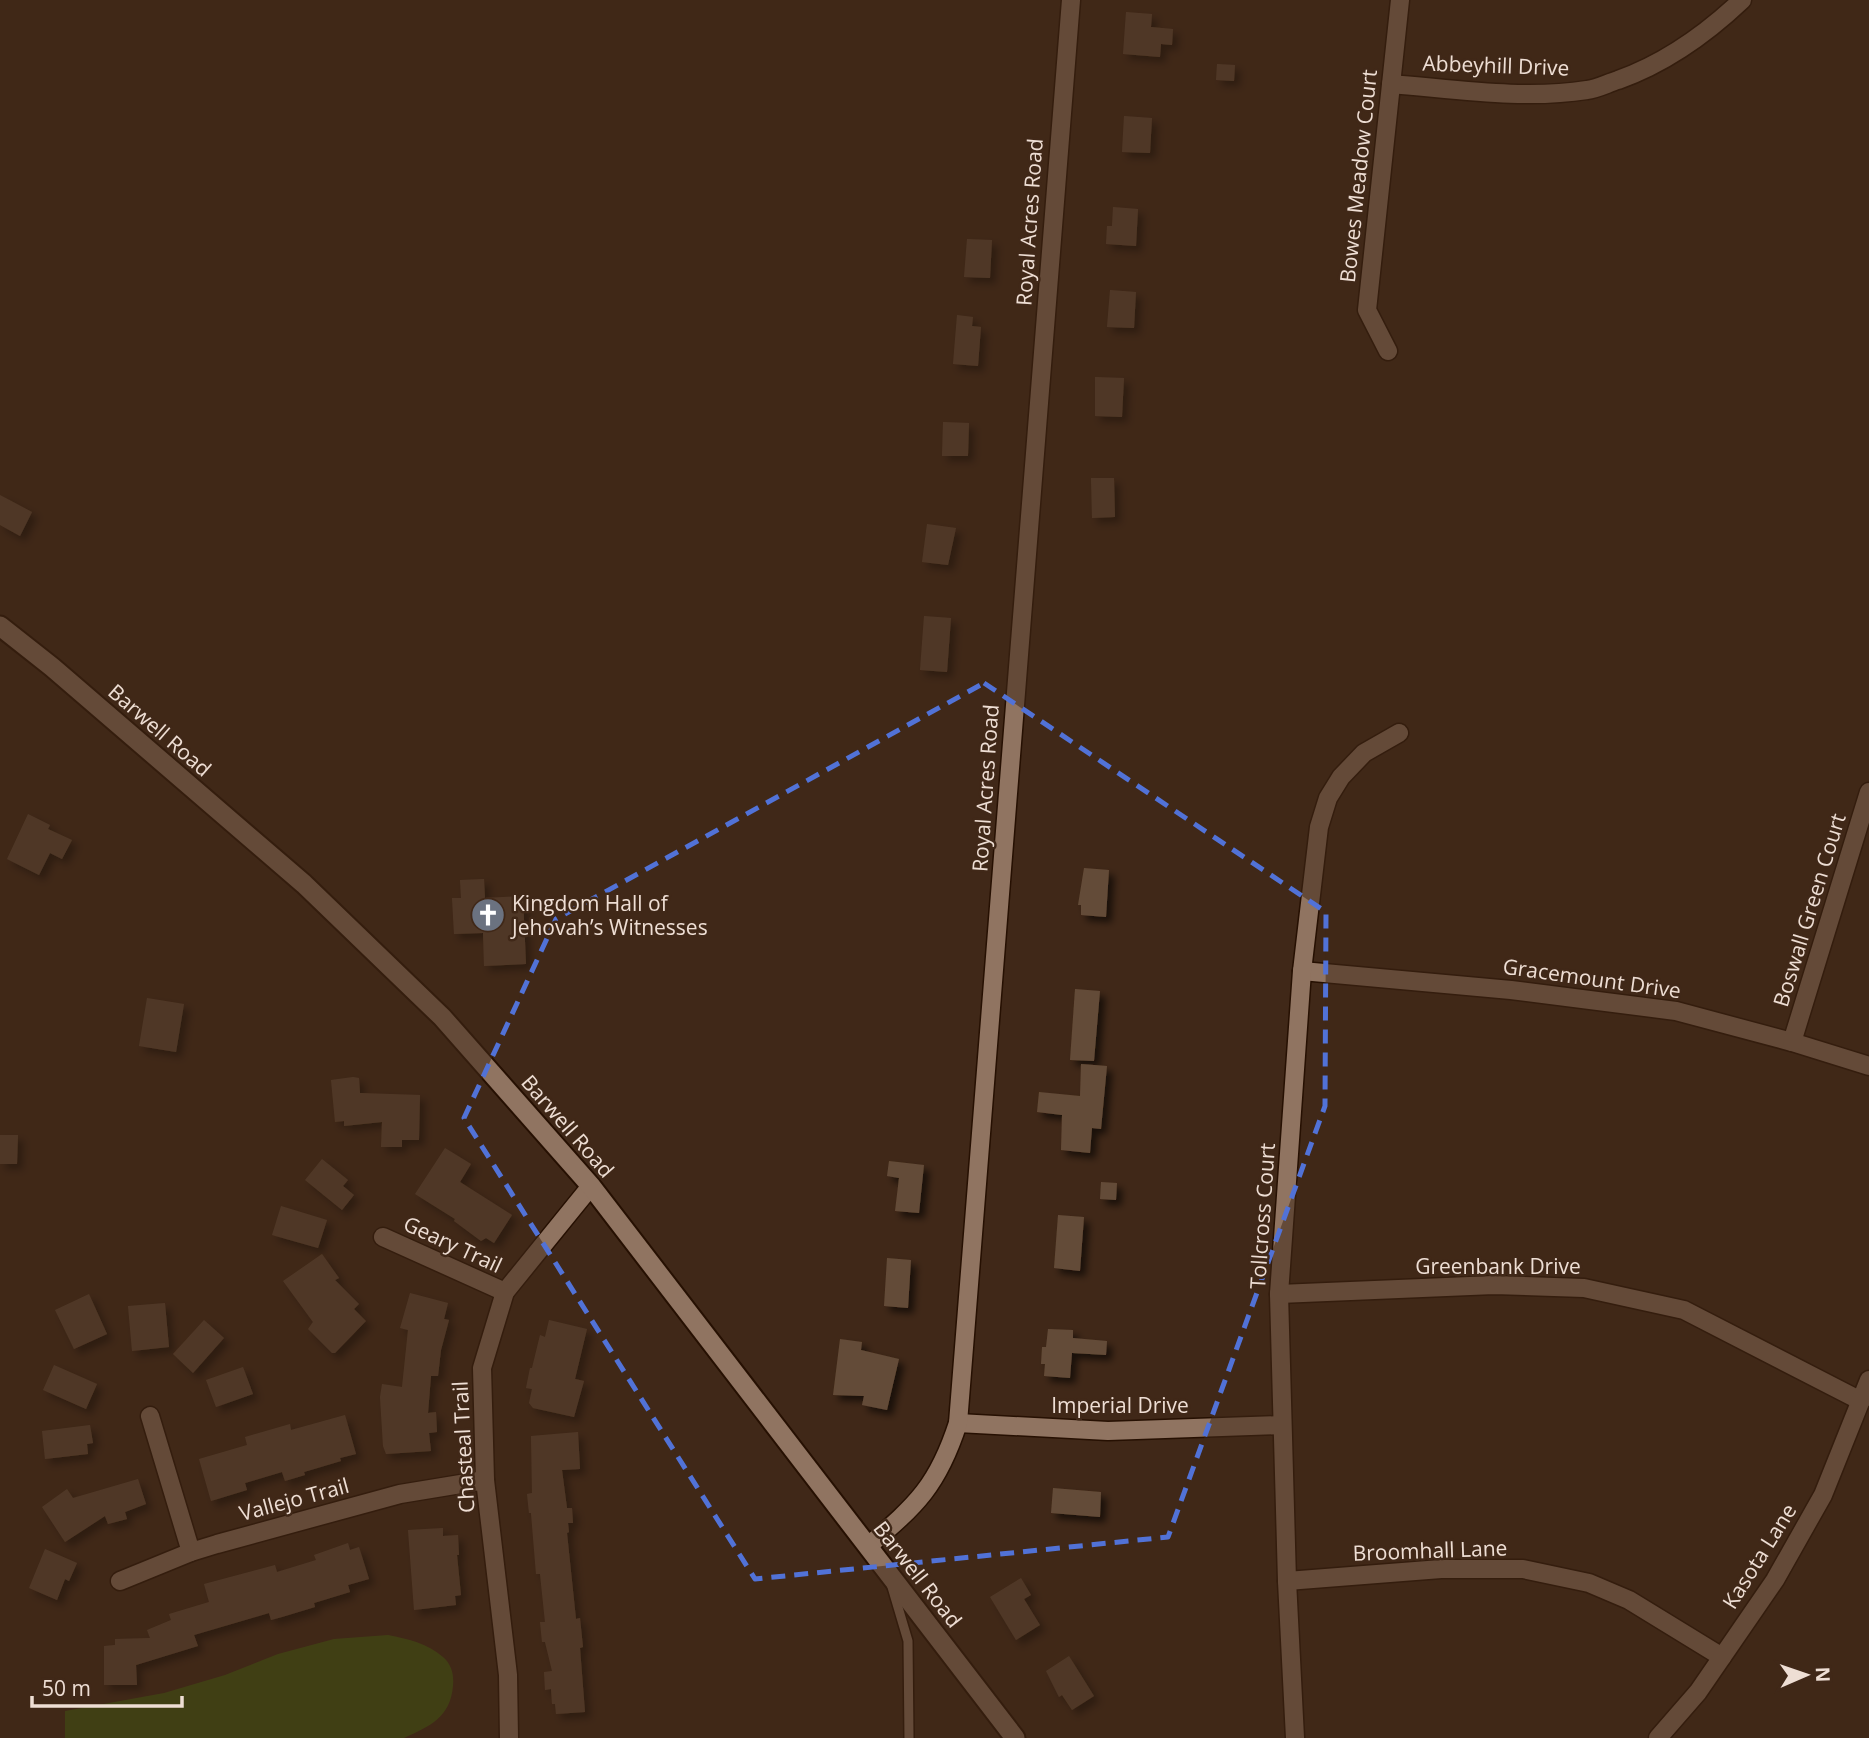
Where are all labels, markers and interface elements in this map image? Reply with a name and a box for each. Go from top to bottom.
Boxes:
street label: Abbeyhill Drive [1422,48,1570,82]
street label: Bowes Meadow Court [1333,68,1383,284]
street label: Royal Acres Road [1009,137,1049,307]
street label: Barwell Road [102,677,218,783]
street label: Royal Acres Road [965,703,1005,873]
street label: Boswall Green Court [1766,810,1852,1010]
place label: Kingdom Hall of Jehovah’s Witnesses [510,889,708,941]
church icon: Kingdom Hall of Jehovah’s Witnesses [469,896,507,934]
street label: Gracemount Drive [1501,952,1683,1004]
street label: Barwell Road [515,1068,621,1184]
street label: Tollcross Court [1243,1142,1281,1290]
street label: Geary Trail [399,1209,507,1279]
street label: Greenbank Drive [1415,1252,1581,1280]
street label: Chasteal Trail [446,1380,480,1514]
street label: Imperial Drive [1051,1391,1189,1419]
street label: Vallejo Trail [236,1471,352,1527]
street label: Kasota Lane [1716,1498,1802,1614]
street label: Barwell Road [868,1515,968,1633]
street label: Broomhall Lane [1352,1533,1508,1567]
north arrow [1771,1640,1841,1710]
scale bar [32,1664,182,1708]
text: N [1810,1666,1836,1683]
text: 50 m [42,1674,91,1702]

